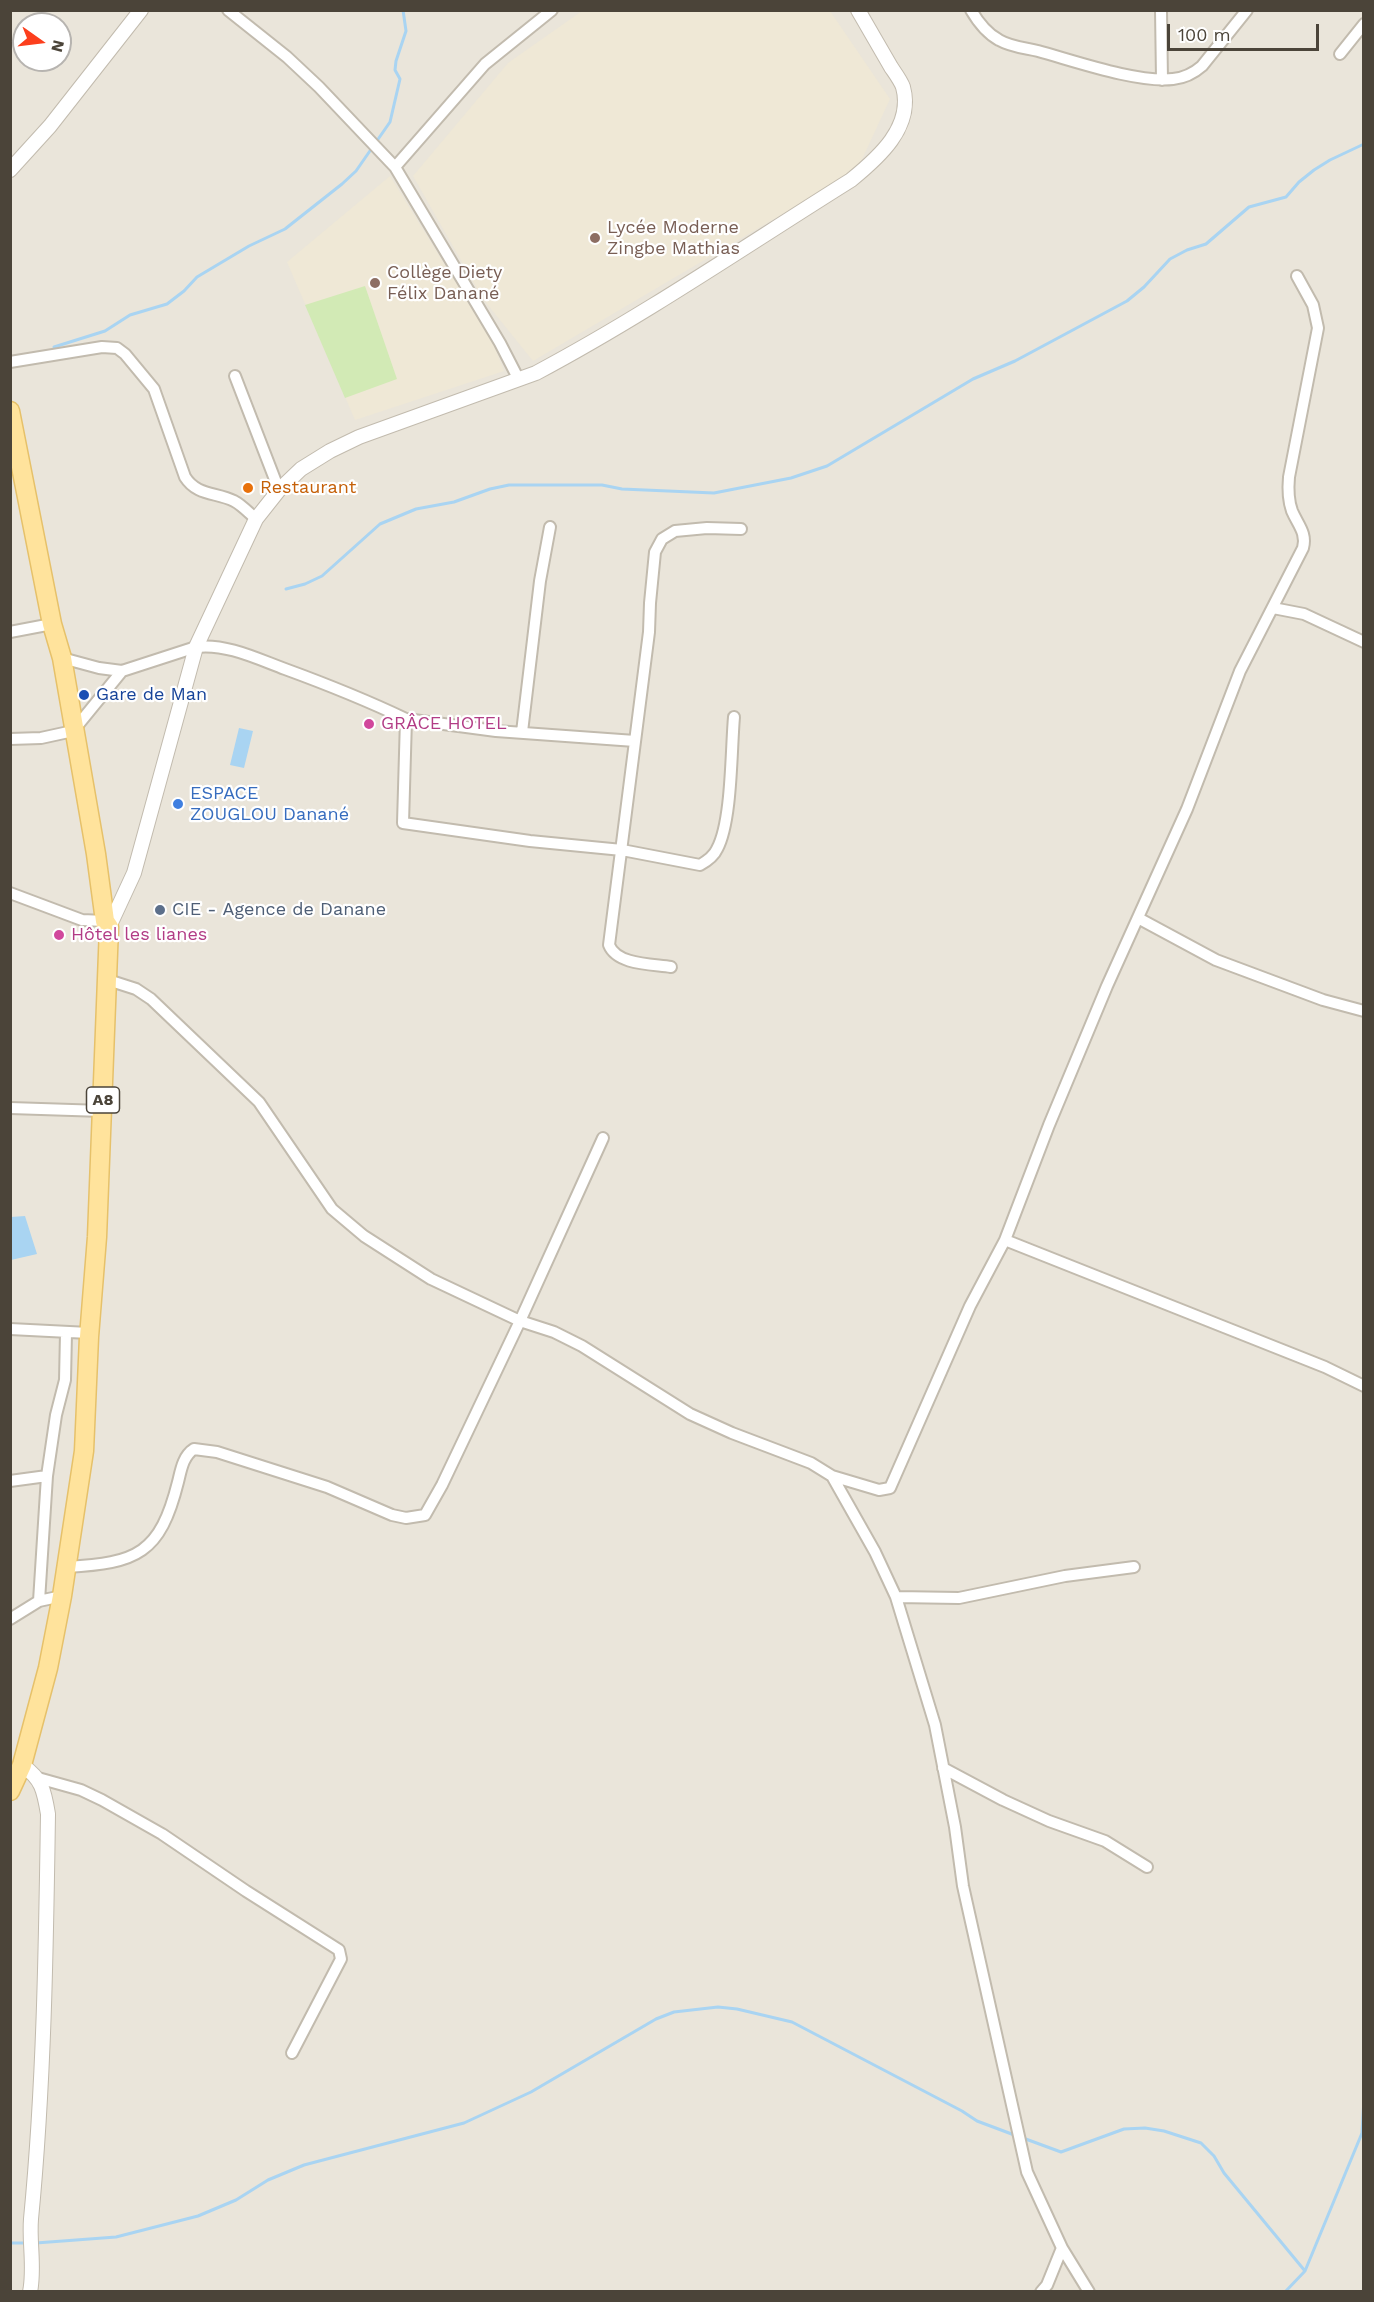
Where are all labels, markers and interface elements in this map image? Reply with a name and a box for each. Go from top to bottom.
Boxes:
north arrow [12,12,72,72]
scale bar [1170,12,1322,50]
text: 100 m [1178,24,1231,45]
text: N [47,38,69,54]
place label: Lycée Moderne Zingbe Mathias [607,217,740,260]
marker: Lycée Moderne Zingbe Mathias [588,231,602,245]
place label: Collège Diety Félix Danané [387,262,502,304]
marker: Collège Diety Félix Danané [368,276,382,290]
place label: Restaurant [260,477,356,499]
marker: Restaurant [241,481,255,495]
place label: Gare de Man [96,684,207,706]
marker: Gare de Man [77,688,91,702]
place label: GRÂCE HOTEL [381,713,507,735]
marker: GRÂCE HOTEL [362,717,376,731]
place label: ESPACE ZOUGLOU Danané [190,783,349,826]
marker: ESPACE ZOUGLOU Danané [171,797,185,811]
place label: CIE - Agence de Danane [172,899,386,921]
marker: CIE - Agence de Danane [153,903,167,917]
place label: Hôtel les lianes [71,924,207,946]
marker: Hôtel les lianes [52,928,66,942]
road number: A8 [86,1087,120,1113]

